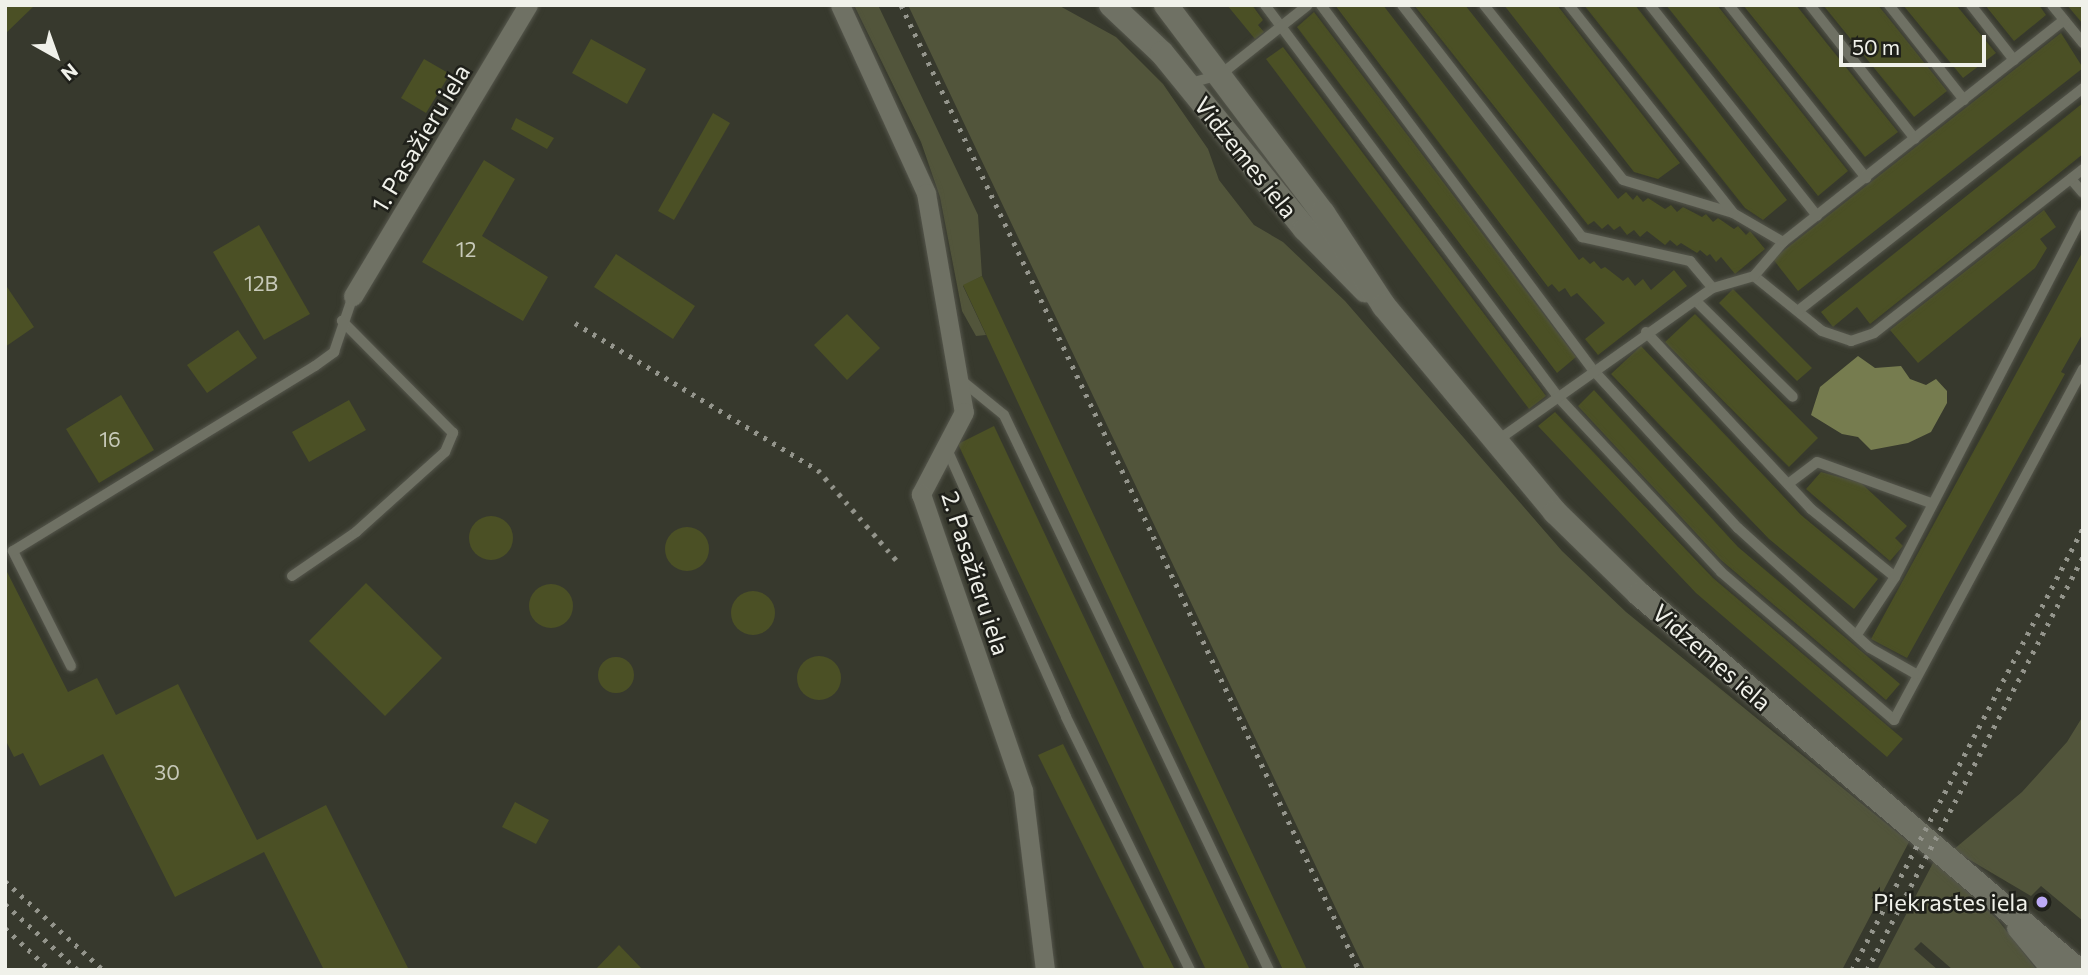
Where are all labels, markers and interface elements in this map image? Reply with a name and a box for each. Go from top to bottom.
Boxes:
north arrow [21,21,91,91]
scale bar [1843,21,1990,65]
text: 50 m [1852,34,1900,59]
text: N [57,59,83,86]
street label: 1. Pasažieru iela [365,59,475,217]
street label: Vidzemes iela [1188,91,1304,223]
house number: 12 [456,236,476,262]
house number: 12B [244,270,278,296]
house number: 16 [99,426,121,452]
street label: 2. Pasažieru iela [936,487,1016,659]
street label: Vidzemes iela [1647,598,1777,716]
house number: 30 [154,759,180,785]
place label: Piekrastes iela [1873,888,2028,916]
marker: Piekrastes iela [2034,894,2050,910]

